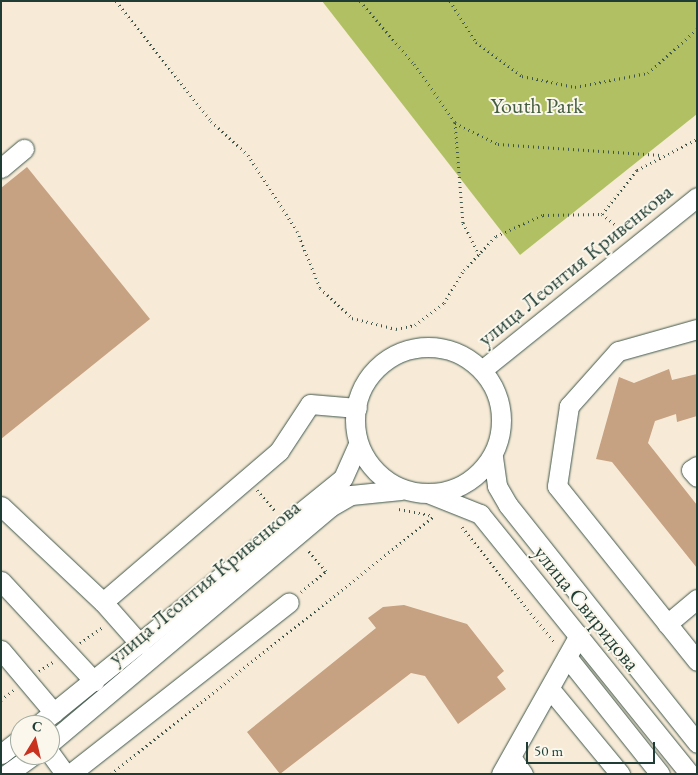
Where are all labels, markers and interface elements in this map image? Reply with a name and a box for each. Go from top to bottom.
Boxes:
park label: Youth Park [490,93,584,119]
street label: улица Леонтия Кривенкова [472,178,678,352]
street label: улица Леонтия Кривенкова [102,494,306,670]
street label: улица Свиридова [528,540,646,676]
north arrow [10,715,60,765]
text: С [31,717,44,736]
scale bar [528,732,657,764]
text: 50 m [534,741,563,760]

